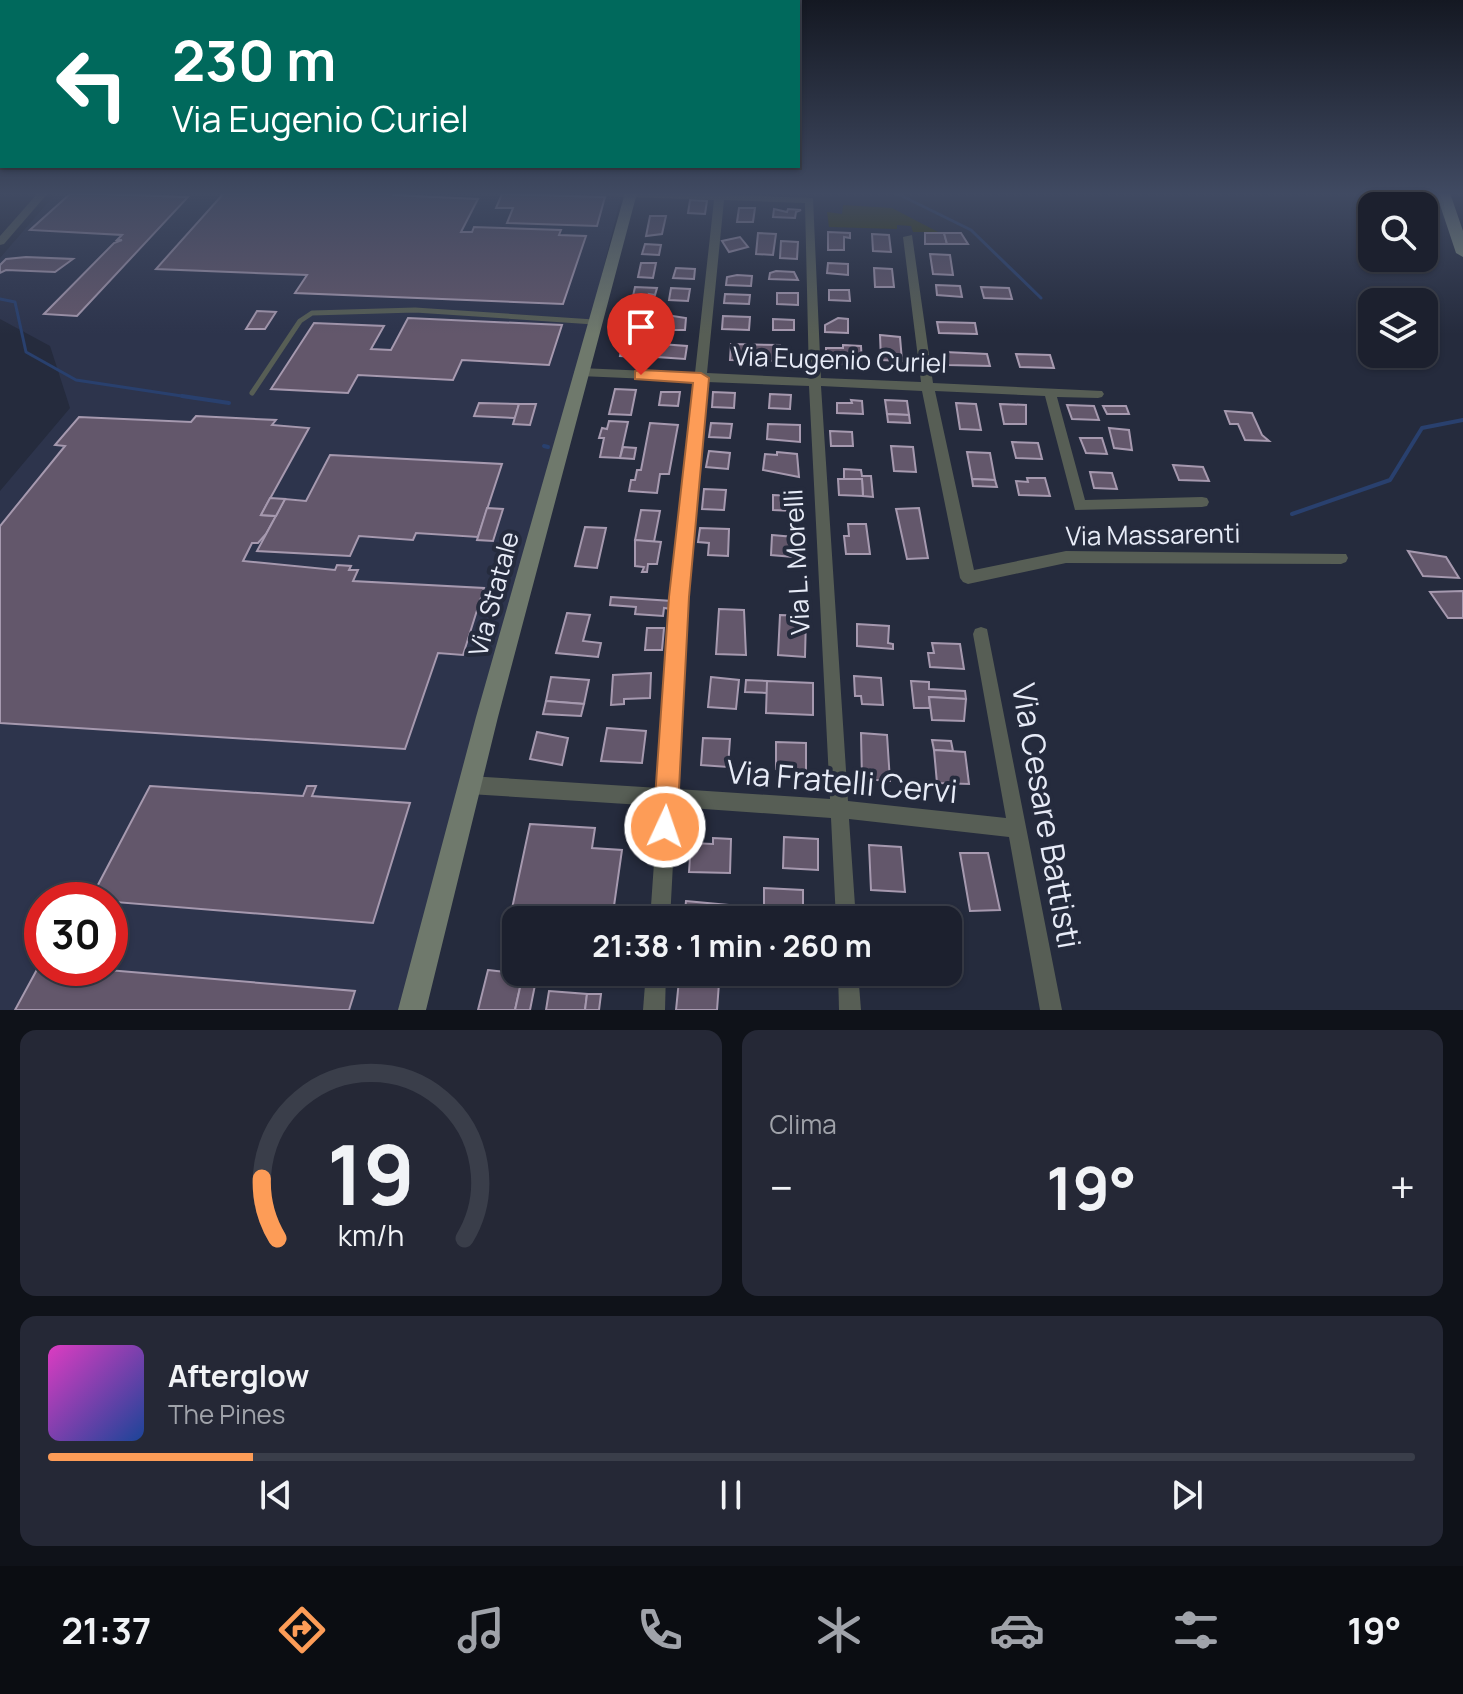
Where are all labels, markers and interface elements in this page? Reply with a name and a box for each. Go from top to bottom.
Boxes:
text: 230 m [172,21,336,98]
icon: left [40,32,144,136]
text: Via Eugenio Curiel [172,94,469,143]
map controls [1358,192,1438,368]
button: search [1358,192,1438,272]
button: layers [1358,288,1438,368]
pin [607,293,675,375]
icon: arrive [619,305,663,349]
street label: Via Eugenio Curiel [732,337,948,381]
street label: Via L. Morelli [774,488,818,636]
street label: Via Massarenti [1065,514,1241,554]
street label: Via Statale [459,527,527,660]
street label: Via Cesare Battisti [1002,680,1092,952]
street label: Via Fratelli Cervi [725,749,959,813]
position arrow [623,785,707,869]
speed limit sign: 30 [24,882,128,986]
text: 21:38 · 1 min · 260 m [592,925,872,966]
text: Clima [770,1106,837,1142]
text: 19 [327,1116,415,1230]
text: 19° [1046,1146,1137,1228]
text: − [770,1157,793,1217]
text: + [1390,1157,1415,1217]
text: km/h [338,1216,404,1255]
text: Afterglow [168,1355,309,1396]
text: The Pines [168,1396,285,1432]
icon: previous [254,1473,298,1517]
icon: pause [709,1473,753,1517]
icon: next [1165,1473,1209,1517]
icon: directions [274,1602,330,1658]
icon: music [453,1602,509,1658]
icon: phone [632,1602,688,1658]
icon: climate [811,1602,867,1658]
icon: car [989,1602,1045,1658]
icon: filters [1168,1602,1224,1658]
text: 21:37 [61,1606,151,1655]
text: 19° [1347,1606,1401,1655]

